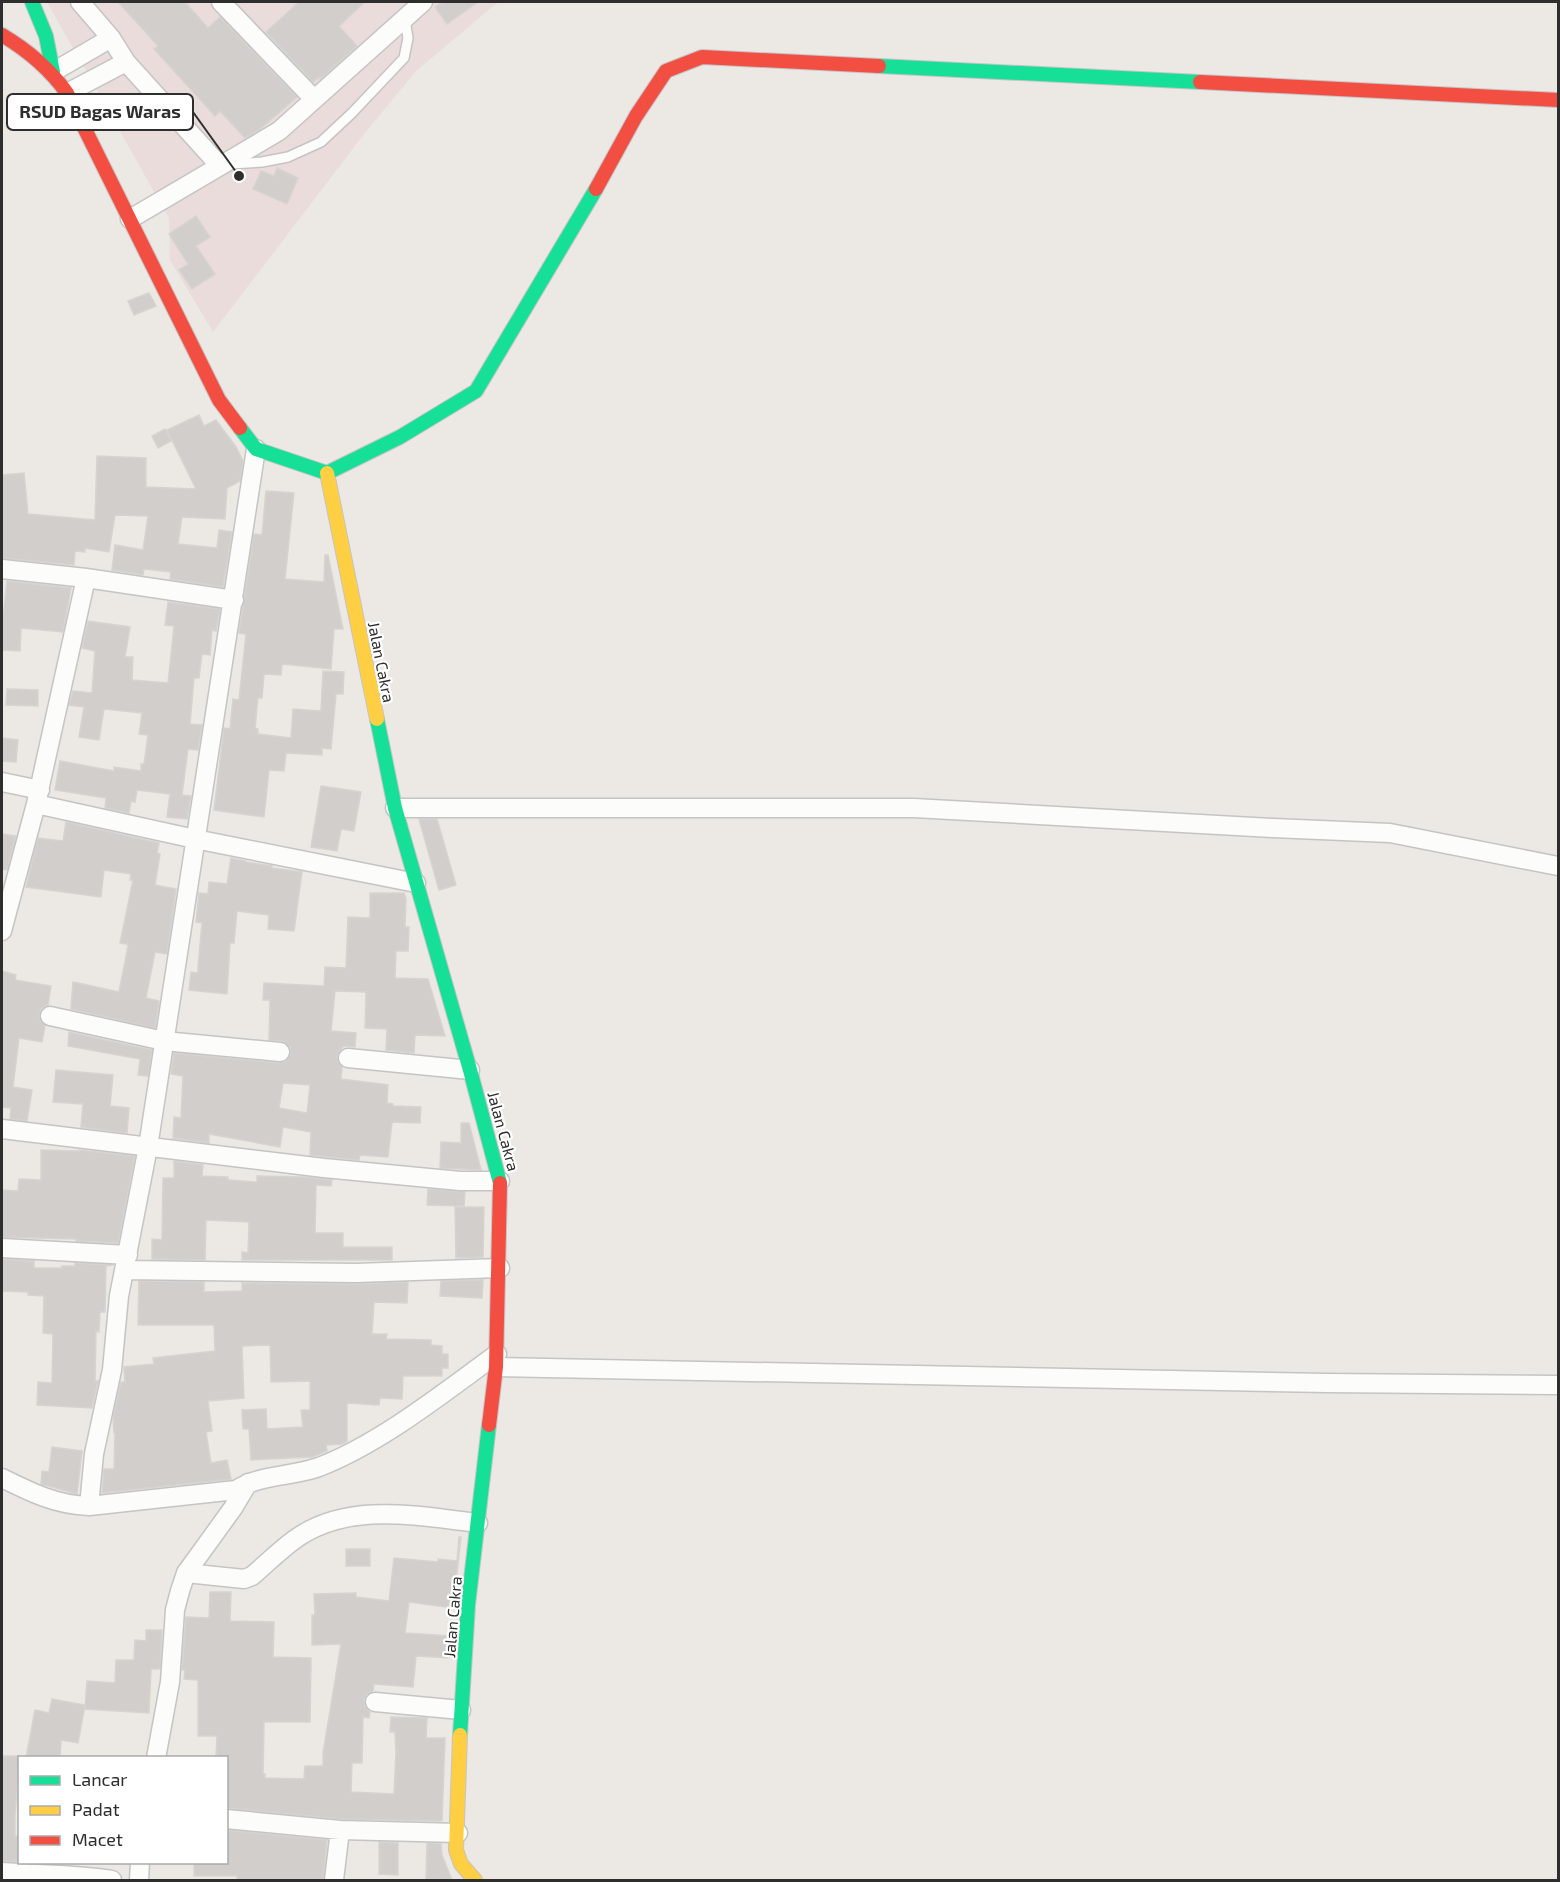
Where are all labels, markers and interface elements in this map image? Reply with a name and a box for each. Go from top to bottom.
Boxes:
callout: RSUD Bagas Waras [7,94,193,130]
text: RSUD Bagas Waras [19,100,181,122]
street label: Jalan Cakra [365,620,399,704]
street label: Jalan Cakra [484,1089,524,1173]
street label: Jalan Cakra [439,1575,465,1659]
legend [18,1756,228,1864]
text: Lancar [72,1768,128,1790]
text: Padat [72,1798,120,1820]
text: Macet [72,1828,123,1850]

